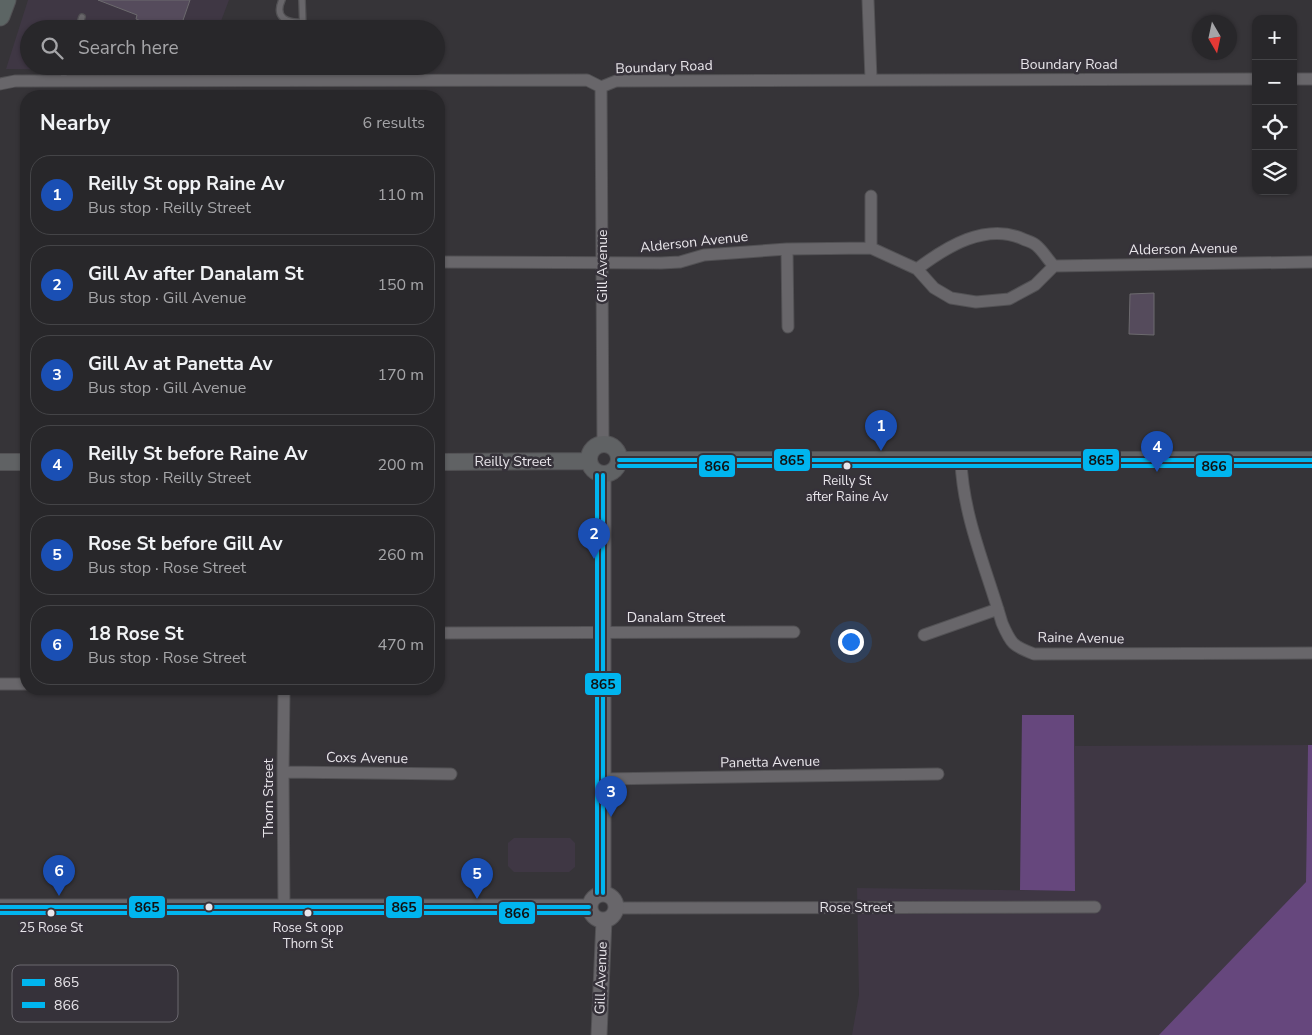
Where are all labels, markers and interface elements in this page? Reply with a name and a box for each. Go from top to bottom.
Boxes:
north arrow [1192,15,1237,60]
map controls [1252,15,1297,195]
button: + [1252,15,1297,60]
search box [20,20,445,75]
icon: search [38,34,66,62]
text: Search here [78,35,179,61]
street label: Boundary Road [1020,55,1118,74]
street label: Boundary Road [615,56,713,78]
button: − [1252,60,1297,105]
button: locate [1252,105,1297,150]
text: Nearby [40,109,110,137]
text: 6 results [363,112,425,134]
button: layers [1252,150,1297,195]
text: Reilly St opp Raine Av [88,171,284,197]
text: 1 [52,184,62,206]
text: 110 m [377,184,424,206]
text: Bus stop · Reilly Street [88,197,251,219]
street label: Alderson Avenue [639,227,749,257]
street label: Gill Avenue [593,230,612,302]
street label: Alderson Avenue [1129,239,1237,259]
text: Gill Av after Danalam St [88,261,304,287]
text: 2 [52,274,62,296]
text: 150 m [377,274,424,296]
text: Bus stop · Gill Avenue [88,287,246,309]
text: Gill Av at Panetta Av [88,351,273,377]
text: 3 [52,364,62,386]
text: 170 m [377,364,424,386]
text: Bus stop · Gill Avenue [88,377,246,399]
pin: 1 [865,410,897,451]
pin: 4 [1141,431,1173,472]
text: Reilly St before Raine Av [88,441,308,467]
line badge: 865 [773,448,811,472]
line badge: 865 [1082,448,1120,472]
text: 865 [779,451,805,470]
text: 865 [1088,451,1114,470]
street label: Reilly Street [474,452,552,471]
text: 4 [52,454,62,476]
text: 200 m [377,454,424,476]
line badge: 866 [698,454,736,478]
line badge: 866 [1195,454,1233,478]
text: 866 [704,457,730,476]
text: 866 [1201,457,1227,476]
marker: Reilly St after Raine Av [842,461,852,471]
text: Bus stop · Reilly Street [88,467,251,489]
place label: Reilly St after Raine Av [806,472,888,506]
pin: 2 [578,518,610,559]
text: Rose St before Gill Av [88,531,282,557]
text: 5 [52,544,62,566]
text: 260 m [377,544,424,566]
text: Bus stop · Rose Street [88,557,246,579]
street label: Danalam Street [627,608,725,627]
text: 18 Rose St [88,621,184,647]
street label: Raine Avenue [1038,628,1124,648]
your location [838,629,864,655]
text: 6 [52,634,62,656]
text: 470 m [377,634,424,656]
text: Bus stop · Rose Street [88,647,246,669]
line badge: 865 [584,672,622,696]
text: 865 [590,675,616,694]
street label: Coxs Avenue [326,748,408,768]
street label: Panetta Avenue [720,752,820,772]
street label: Thorn Street [259,758,278,837]
pin: 3 [595,776,627,817]
pin: 6 [43,855,75,896]
pin: 5 [461,858,493,899]
line badge: 865 [128,895,166,919]
line badge: 865 [385,895,423,919]
text: 865 [134,898,160,917]
text: 865 [391,898,417,917]
street label: Rose Street [820,898,893,917]
line badge: 866 [498,901,536,925]
unlabelled marker [204,902,214,912]
text: 866 [504,904,530,923]
marker: 25 Rose St [46,908,56,918]
marker: Rose St opp Thorn St [303,908,313,918]
place label: 25 Rose St [19,919,83,937]
place label: Rose St opp Thorn St [273,919,343,953]
street label: Gill Avenue [590,941,612,1015]
legend [12,965,178,1022]
text: 865 [54,973,79,992]
text: 866 [54,996,79,1015]

